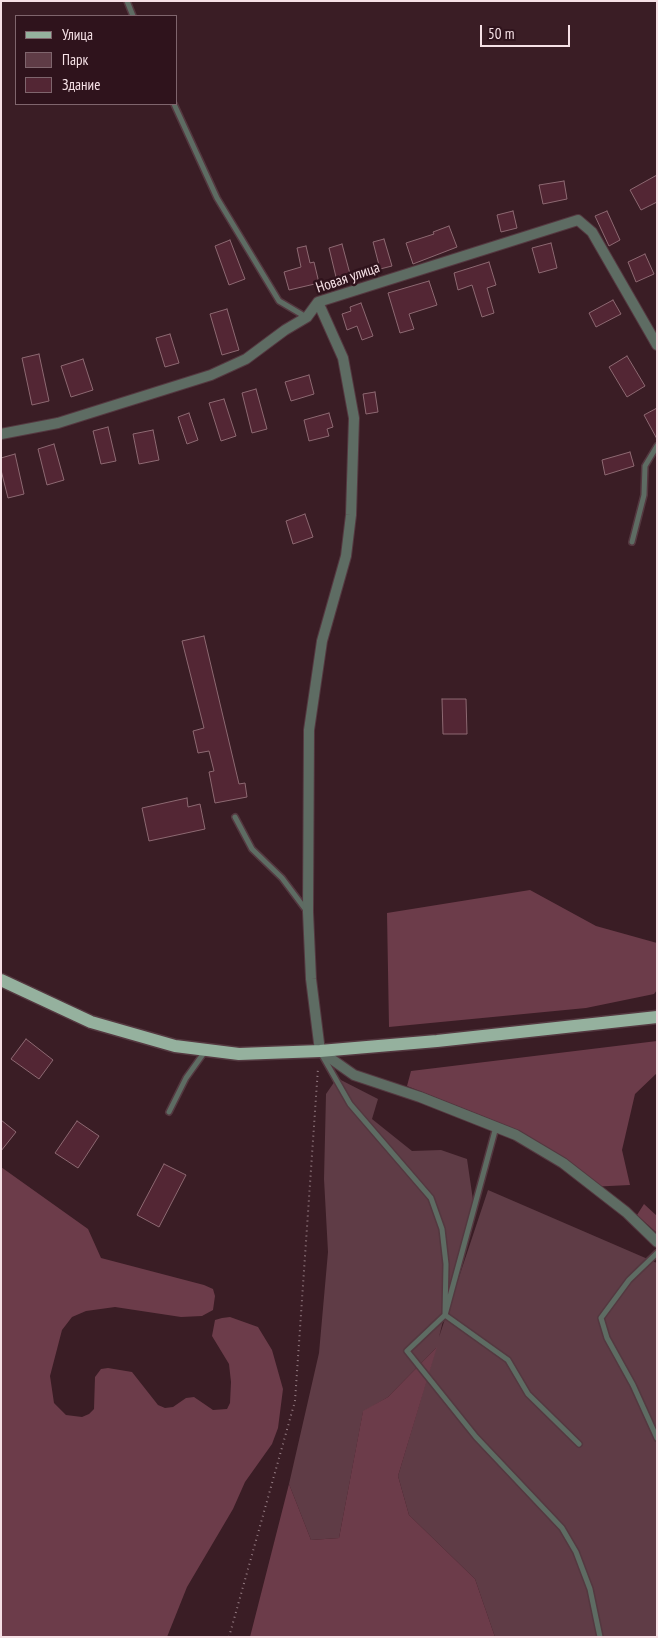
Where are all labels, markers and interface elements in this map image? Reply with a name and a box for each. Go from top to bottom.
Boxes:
legend [15,15,178,105]
scale bar [483,15,573,47]
text: 50 m [488,24,514,43]
text: Улица [62,25,93,44]
text: Парк [62,50,88,69]
text: Здание [62,75,100,94]
street label: Новая улица [314,259,382,297]

